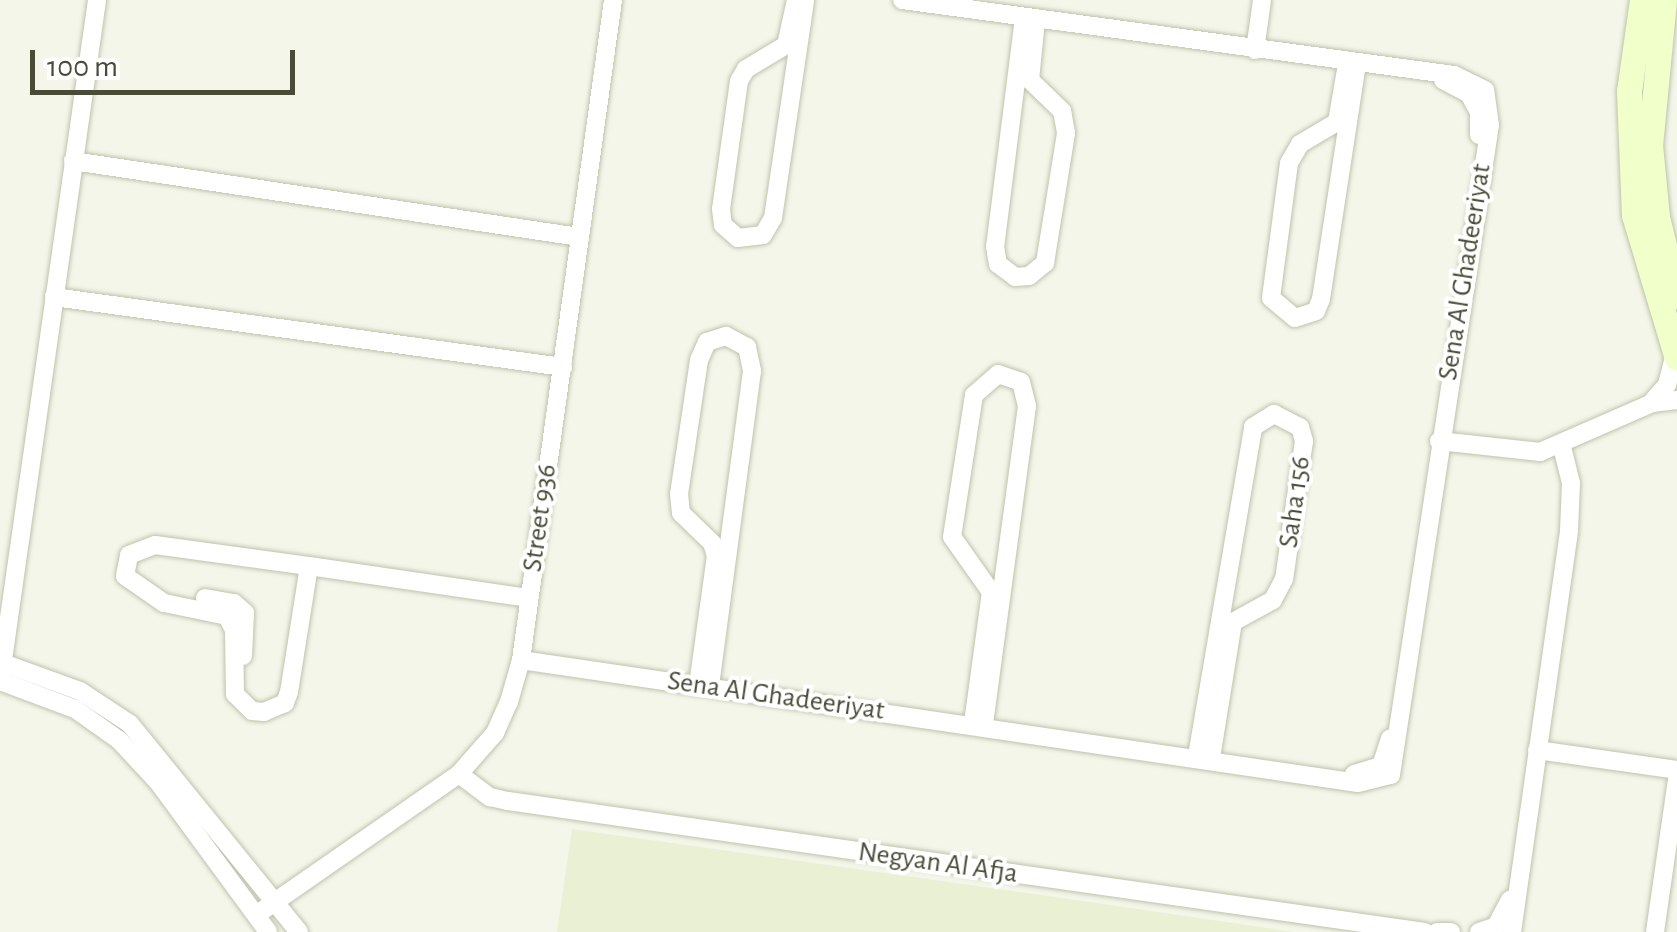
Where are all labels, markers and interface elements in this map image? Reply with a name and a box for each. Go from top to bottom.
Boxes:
scale bar [35,30,300,92]
text: 100 m [47,52,118,82]
street label: Sena Al Ghadeeriyat [1431,161,1499,383]
street label: Saha 156 [1272,454,1318,550]
street label: Street 936 [516,462,564,574]
street label: Sena Al Ghadeeriyat [665,664,887,728]
street label: Negyan Al Afja [856,835,1020,891]

